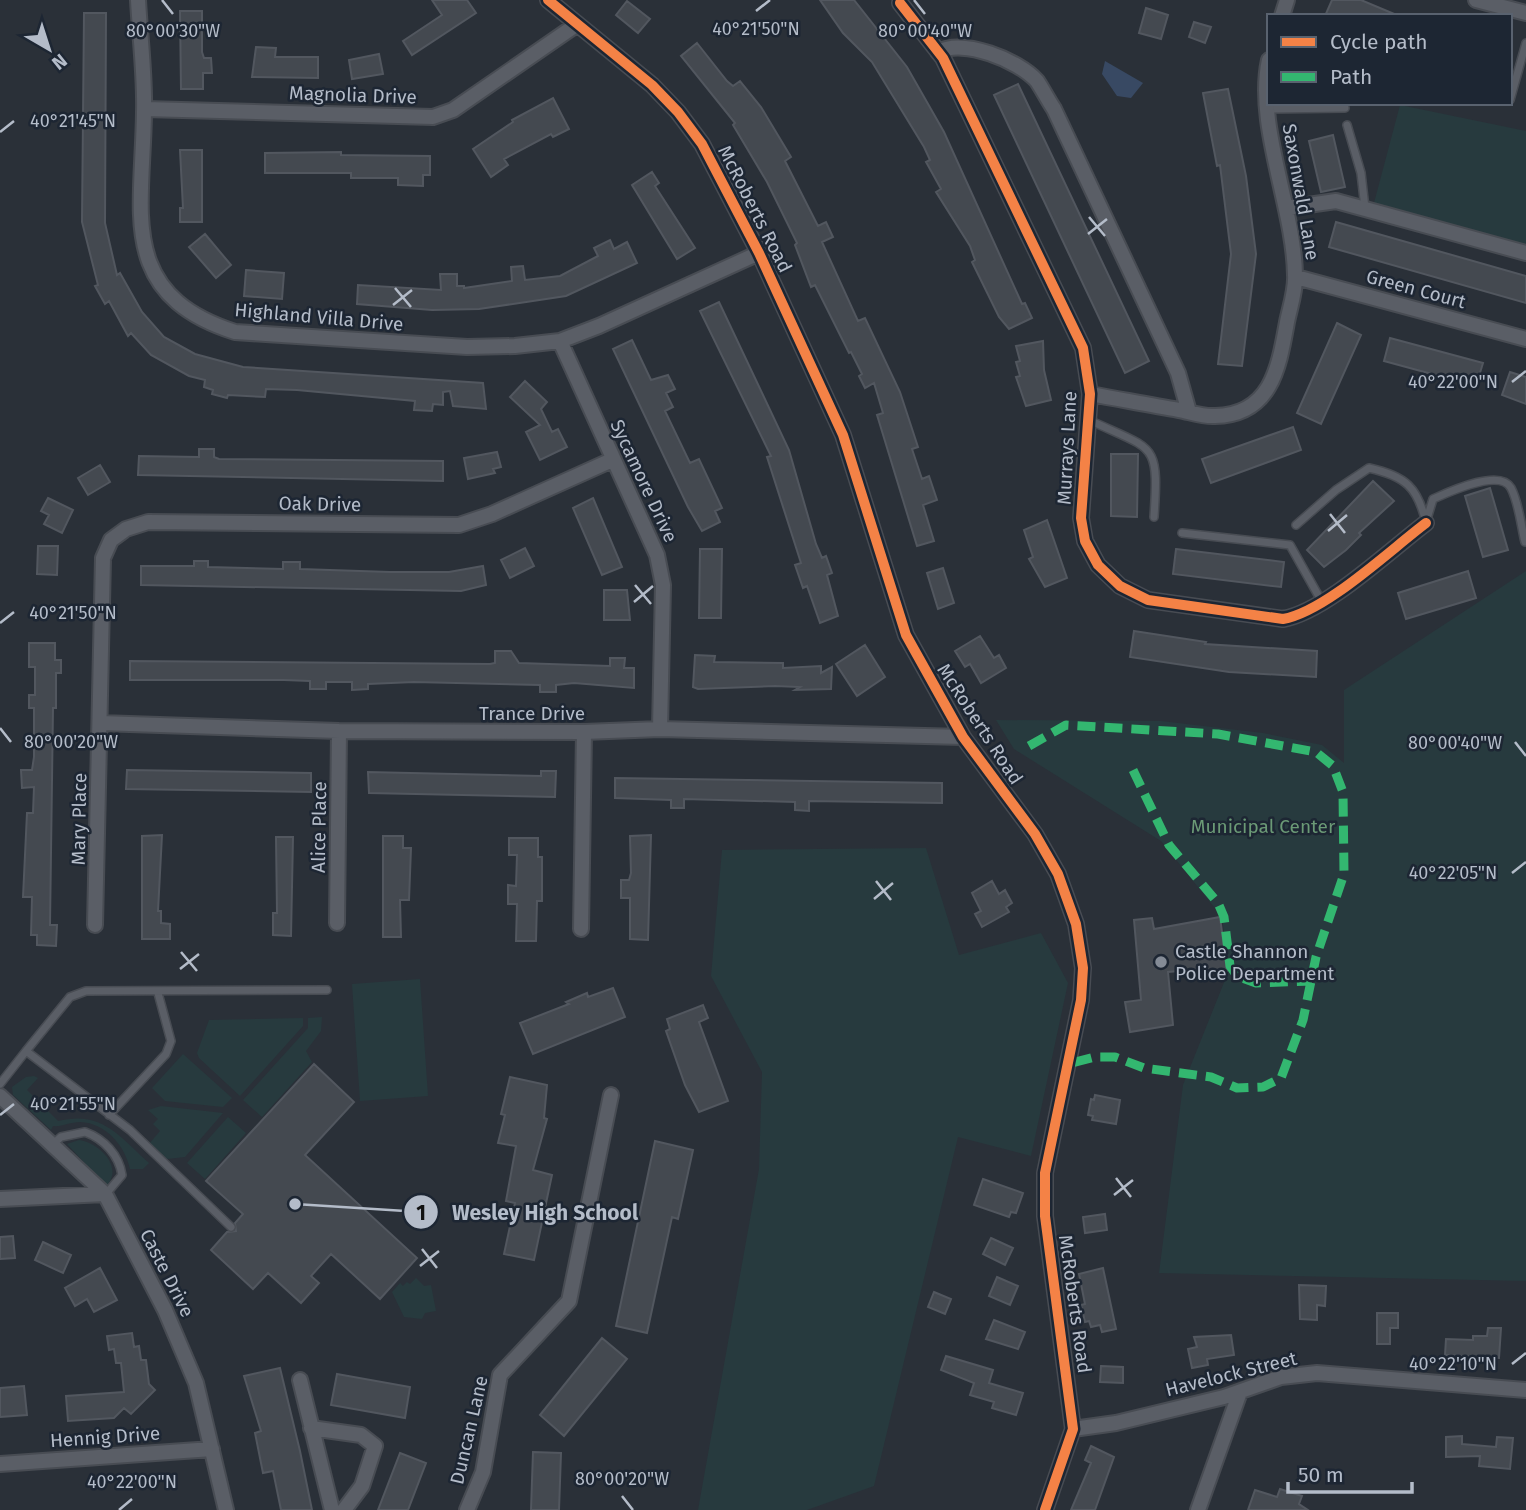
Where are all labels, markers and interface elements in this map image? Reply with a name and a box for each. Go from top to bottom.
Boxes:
north arrow [14,14,84,84]
legend [1267,14,1512,105]
text: 40°21'50"N [712,18,800,40]
text: 80°00'30"W [126,20,220,42]
text: 80°00'40"W [878,20,972,42]
text: Cycle path [1330,29,1428,55]
text: N [47,49,72,75]
text: Path [1330,64,1372,90]
street label: Magnolia Drive [289,81,417,109]
text: 40°21'45"N [30,110,116,132]
street label: Saxonwald Lane [1278,122,1324,262]
street label: McRoberts Road [713,142,797,276]
street label: Green Court [1364,265,1468,313]
street label: Highland Villa Drive [234,298,404,336]
text: 40°22'00"N [1408,371,1498,393]
street label: Murrays Lane [1053,390,1081,506]
street label: Sycamore Drive [606,416,682,546]
street label: Oak Drive [278,492,362,516]
text: 40°21'50"N [29,602,117,624]
street label: McRoberts Road [932,659,1028,789]
street label: Trance Drive [479,702,585,725]
text: 80°00'20"W [24,731,118,753]
text: 80°00'40"W [1408,732,1502,754]
street label: Mary Place [67,773,91,865]
street label: Alice Place [307,781,331,873]
park label: Municipal Center [1191,815,1336,838]
text: 40°22'05"N [1409,862,1497,884]
place label: Castle Shannon Police Department [1175,940,1335,985]
marker: Castle Shannon Police Department [1153,954,1169,970]
text: 40°21'55"N [30,1093,116,1115]
callout: Wesley High School [403,1191,652,1233]
text: 1 [416,1200,426,1226]
text: Wesley High School [452,1200,639,1226]
street label: Caste Drive [135,1225,199,1321]
street label: McRoberts Road [1054,1233,1096,1375]
street label: Havelock Street [1163,1347,1299,1401]
text: 40°22'10"N [1409,1353,1497,1375]
street label: Duncan Lane [445,1373,493,1487]
street label: Hennig Drive [49,1422,161,1452]
scale bar [1288,1450,1412,1494]
text: 50 m [1298,1462,1344,1488]
text: 80°00'20"W [575,1468,669,1490]
text: 40°22'00"N [87,1471,177,1493]

